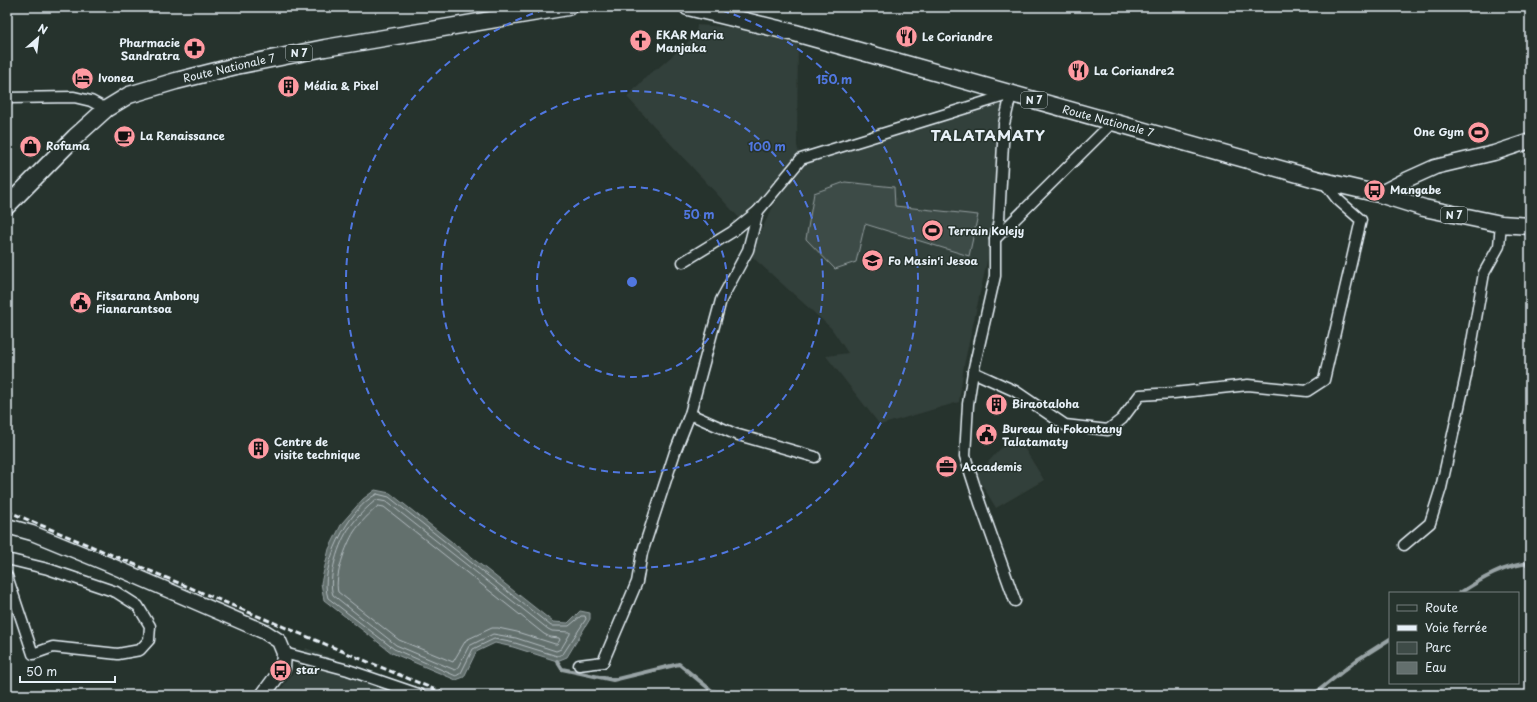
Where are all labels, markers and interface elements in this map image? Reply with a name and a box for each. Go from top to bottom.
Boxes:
north arrow [18,18,58,58]
text: N [35,19,51,38]
restaurant icon: Le Coriandre [893,24,919,50]
place label: EKAR Maria Manjaka [656,26,724,56]
church icon: EKAR Maria Manjaka [628,28,654,54]
place label: Le Coriandre [922,28,993,45]
place label: Pharmacie Sandratra [119,34,180,64]
pharmacy icon: Pharmacie Sandratra [182,36,208,62]
road number: N 7 [286,45,312,61]
street label: Route Nationale 7 [181,49,277,86]
restaurant icon: La Coriandre2 [1065,58,1091,84]
place label: La Coriandre2 [1094,62,1175,79]
hotel icon: Ivonea [70,65,96,91]
place label: Ivonea [98,69,135,86]
text: 150 m [816,70,852,88]
building icon: Média & Pixel [276,73,302,99]
place label: Média & Pixel [304,77,378,94]
road number: N 7 [1021,92,1047,108]
street label: Route Nationale 7 [1060,100,1156,141]
sports icon: One Gym [1466,119,1492,145]
cafe icon: La Renaissance [111,123,137,149]
district label: TALATAMATY [930,123,1046,146]
place label: One Gym [1414,123,1464,140]
place label: La Renaissance [140,127,225,144]
shop icon: Rofama [18,133,44,159]
place label: Rofama [46,137,90,154]
text: 100 m [748,137,786,155]
bus stop icon: Mangabe [1362,177,1388,203]
place label: Mangabe [1390,181,1442,198]
text: 50 m [683,205,715,223]
road number: N 7 [1441,207,1467,223]
sports icon: Terrain Kolejy [919,218,945,244]
place label: Terrain Kolejy [948,222,1024,239]
school or university icon: Fo Masin'i Jesoa [860,248,886,274]
place label: Fo Masin'i Jesoa [888,252,979,269]
centre of rings [625,275,639,289]
place label: Fitsarana Ambony Fianarantsoa [96,287,199,317]
public building icon: Fitsarana Ambony Fianarantsoa [67,289,93,315]
building icon: Biraotaloha [983,391,1009,417]
place label: Biraotaloha [1012,395,1080,412]
place label: Bureau du Fokontany Talatamaty [1002,420,1122,450]
public building icon: Bureau du Fokontany Talatamaty [973,422,999,448]
place label: Centre de visite technique [274,433,360,463]
building icon: Centre de visite technique [245,435,271,461]
office icon: Accademis [933,454,959,480]
place label: Accademis [961,458,1023,475]
legend [1389,592,1519,684]
text: Route [1425,598,1458,616]
text: Voie ferrée [1425,618,1487,636]
text: Parc [1425,638,1451,656]
bus stop icon: star [268,657,294,683]
scale bar [20,658,115,684]
text: Eau [1425,658,1447,676]
place label: star [296,661,320,678]
text: 50 m [26,662,57,680]

